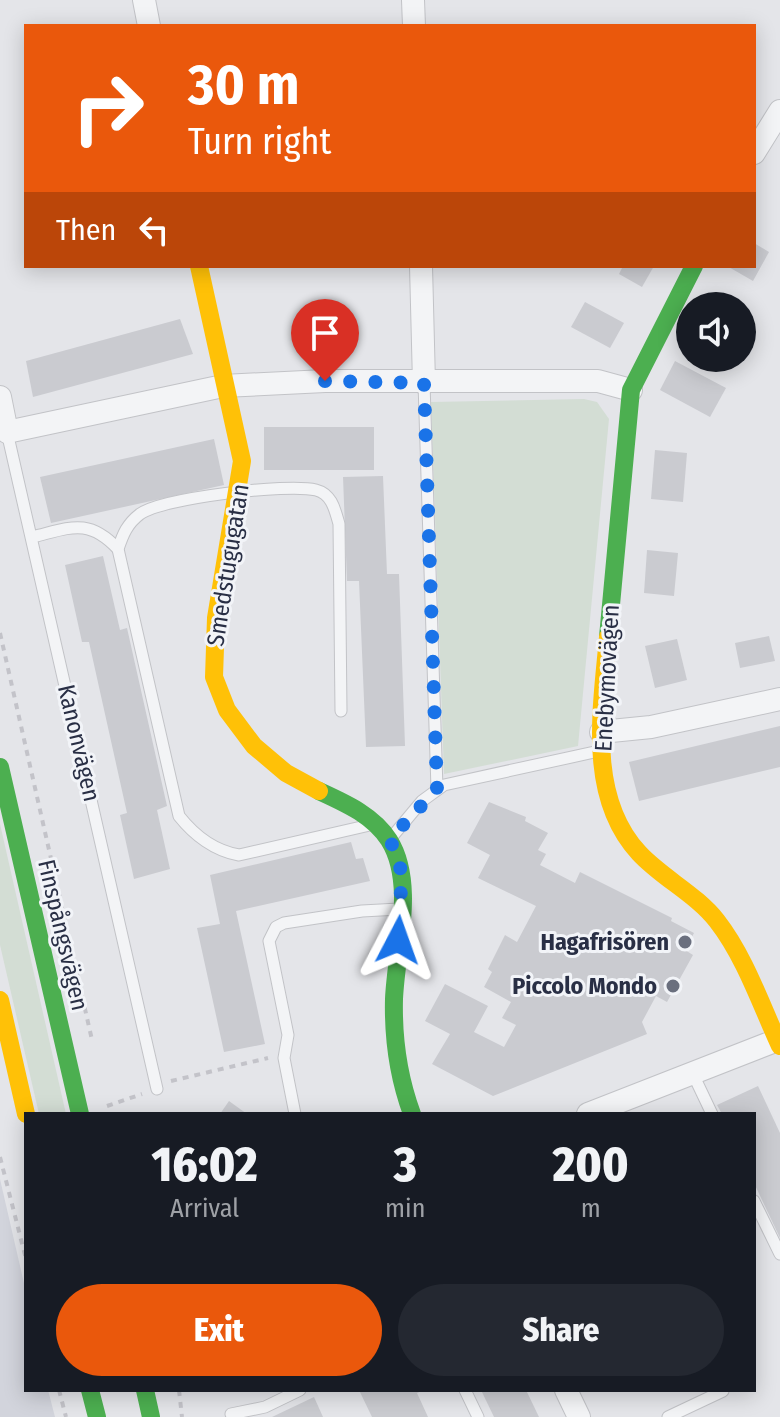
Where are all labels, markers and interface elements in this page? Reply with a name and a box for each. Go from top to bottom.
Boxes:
text: 30 m [188,52,299,119]
icon: right [56,56,160,160]
text: Turn right [188,120,331,164]
icon: left [132,208,176,252]
text: Then [56,212,116,248]
map controls [676,292,756,372]
button: sound [676,292,756,372]
pin [291,299,359,381]
icon: arrive [303,311,347,355]
street label: Smedstugugatan [201,482,255,648]
street label: Enebymovägen [589,604,625,752]
street label: Kanonvägen [52,682,106,804]
street label: Finspångsvägen [32,857,94,1013]
position arrow [356,898,440,982]
place label: Hagafrisören [540,928,669,956]
marker: Hagafrisören [676,933,694,951]
place label: Piccolo Mondo [512,972,657,1000]
marker: Piccolo Mondo [664,977,682,995]
text: 16:02 [151,1136,258,1194]
text: 3 [394,1136,417,1194]
text: 200 [553,1136,629,1194]
text: Arrival [170,1193,239,1224]
text: min [385,1193,425,1224]
text: m [581,1193,601,1224]
button: Exit [56,1284,382,1376]
button: Share [398,1284,724,1376]

